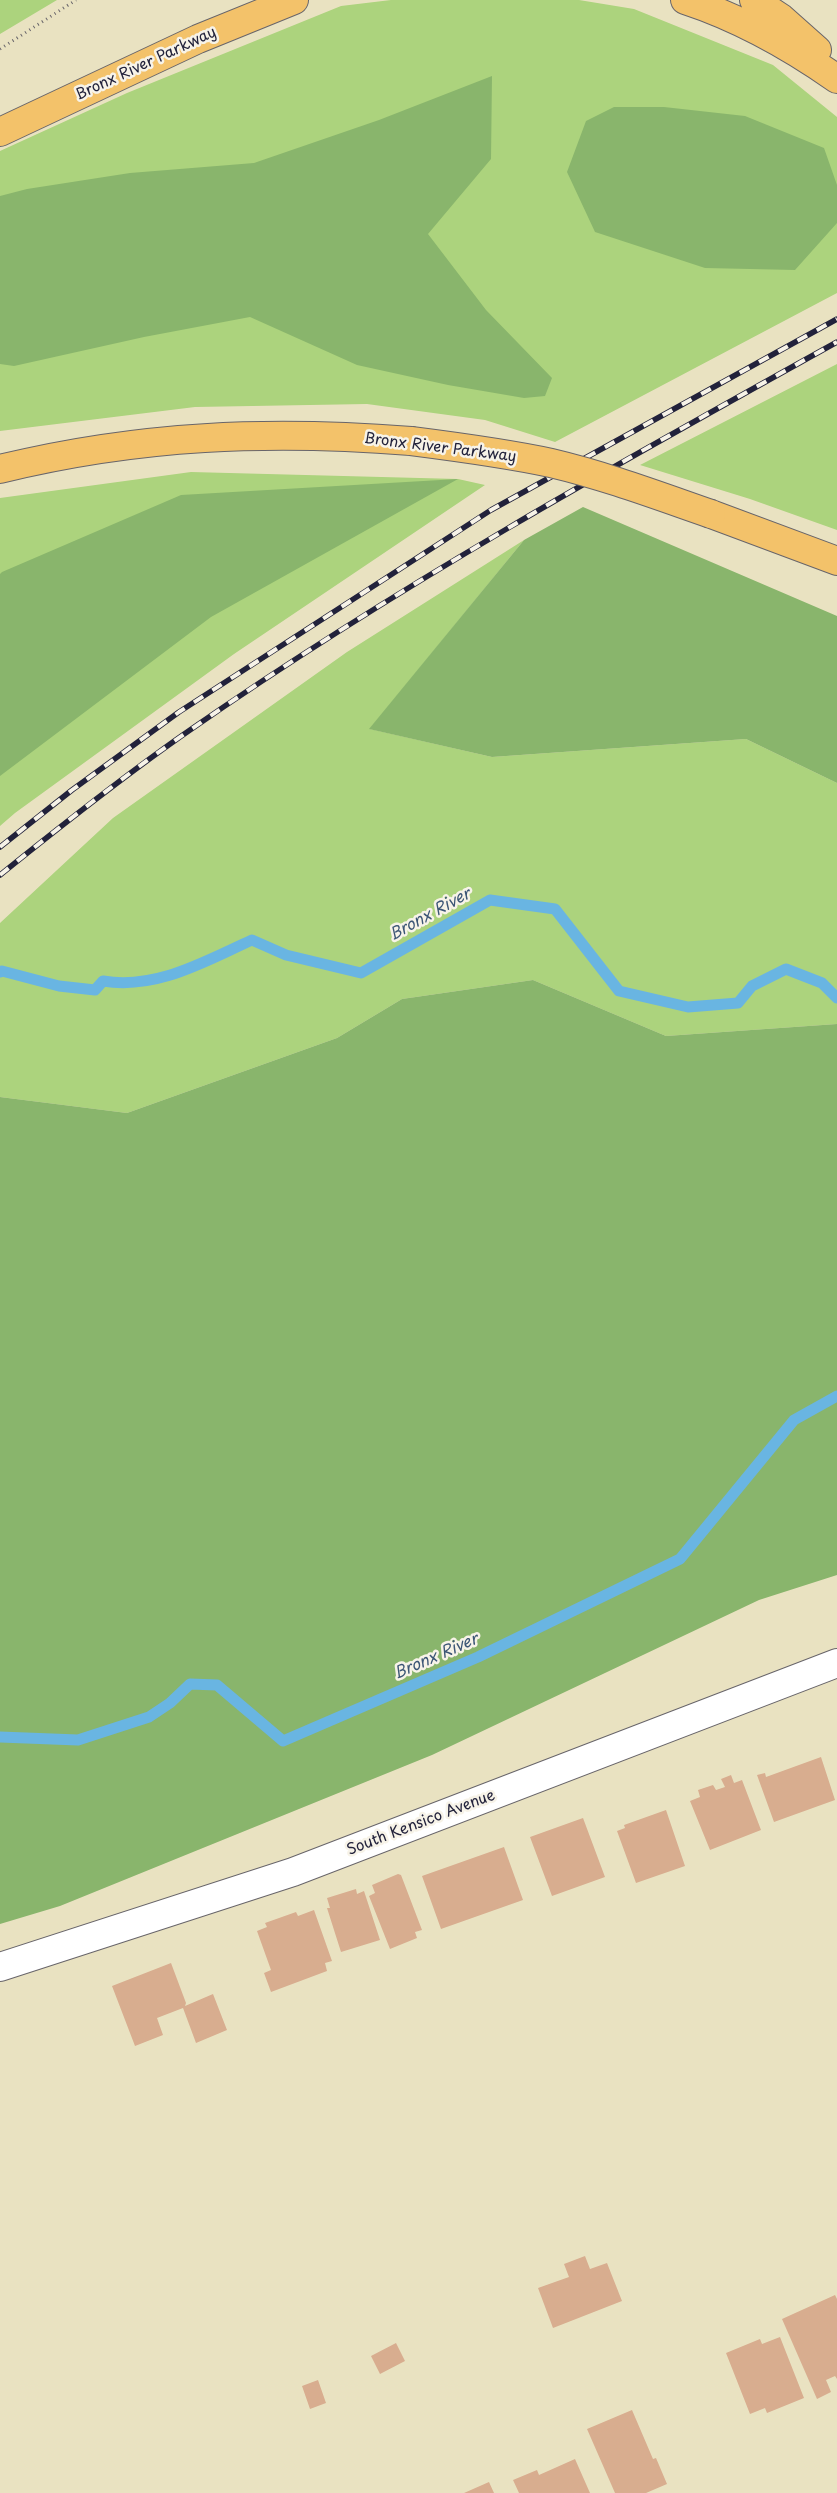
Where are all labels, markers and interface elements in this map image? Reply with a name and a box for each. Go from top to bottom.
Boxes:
street label: Bronx River Parkway [73,23,219,105]
street label: Bronx River Parkway [363,430,517,466]
water label: Bronx River [386,885,474,945]
water label: Bronx River [391,1630,481,1684]
street label: South Kensico Avenue [344,1786,498,1860]

